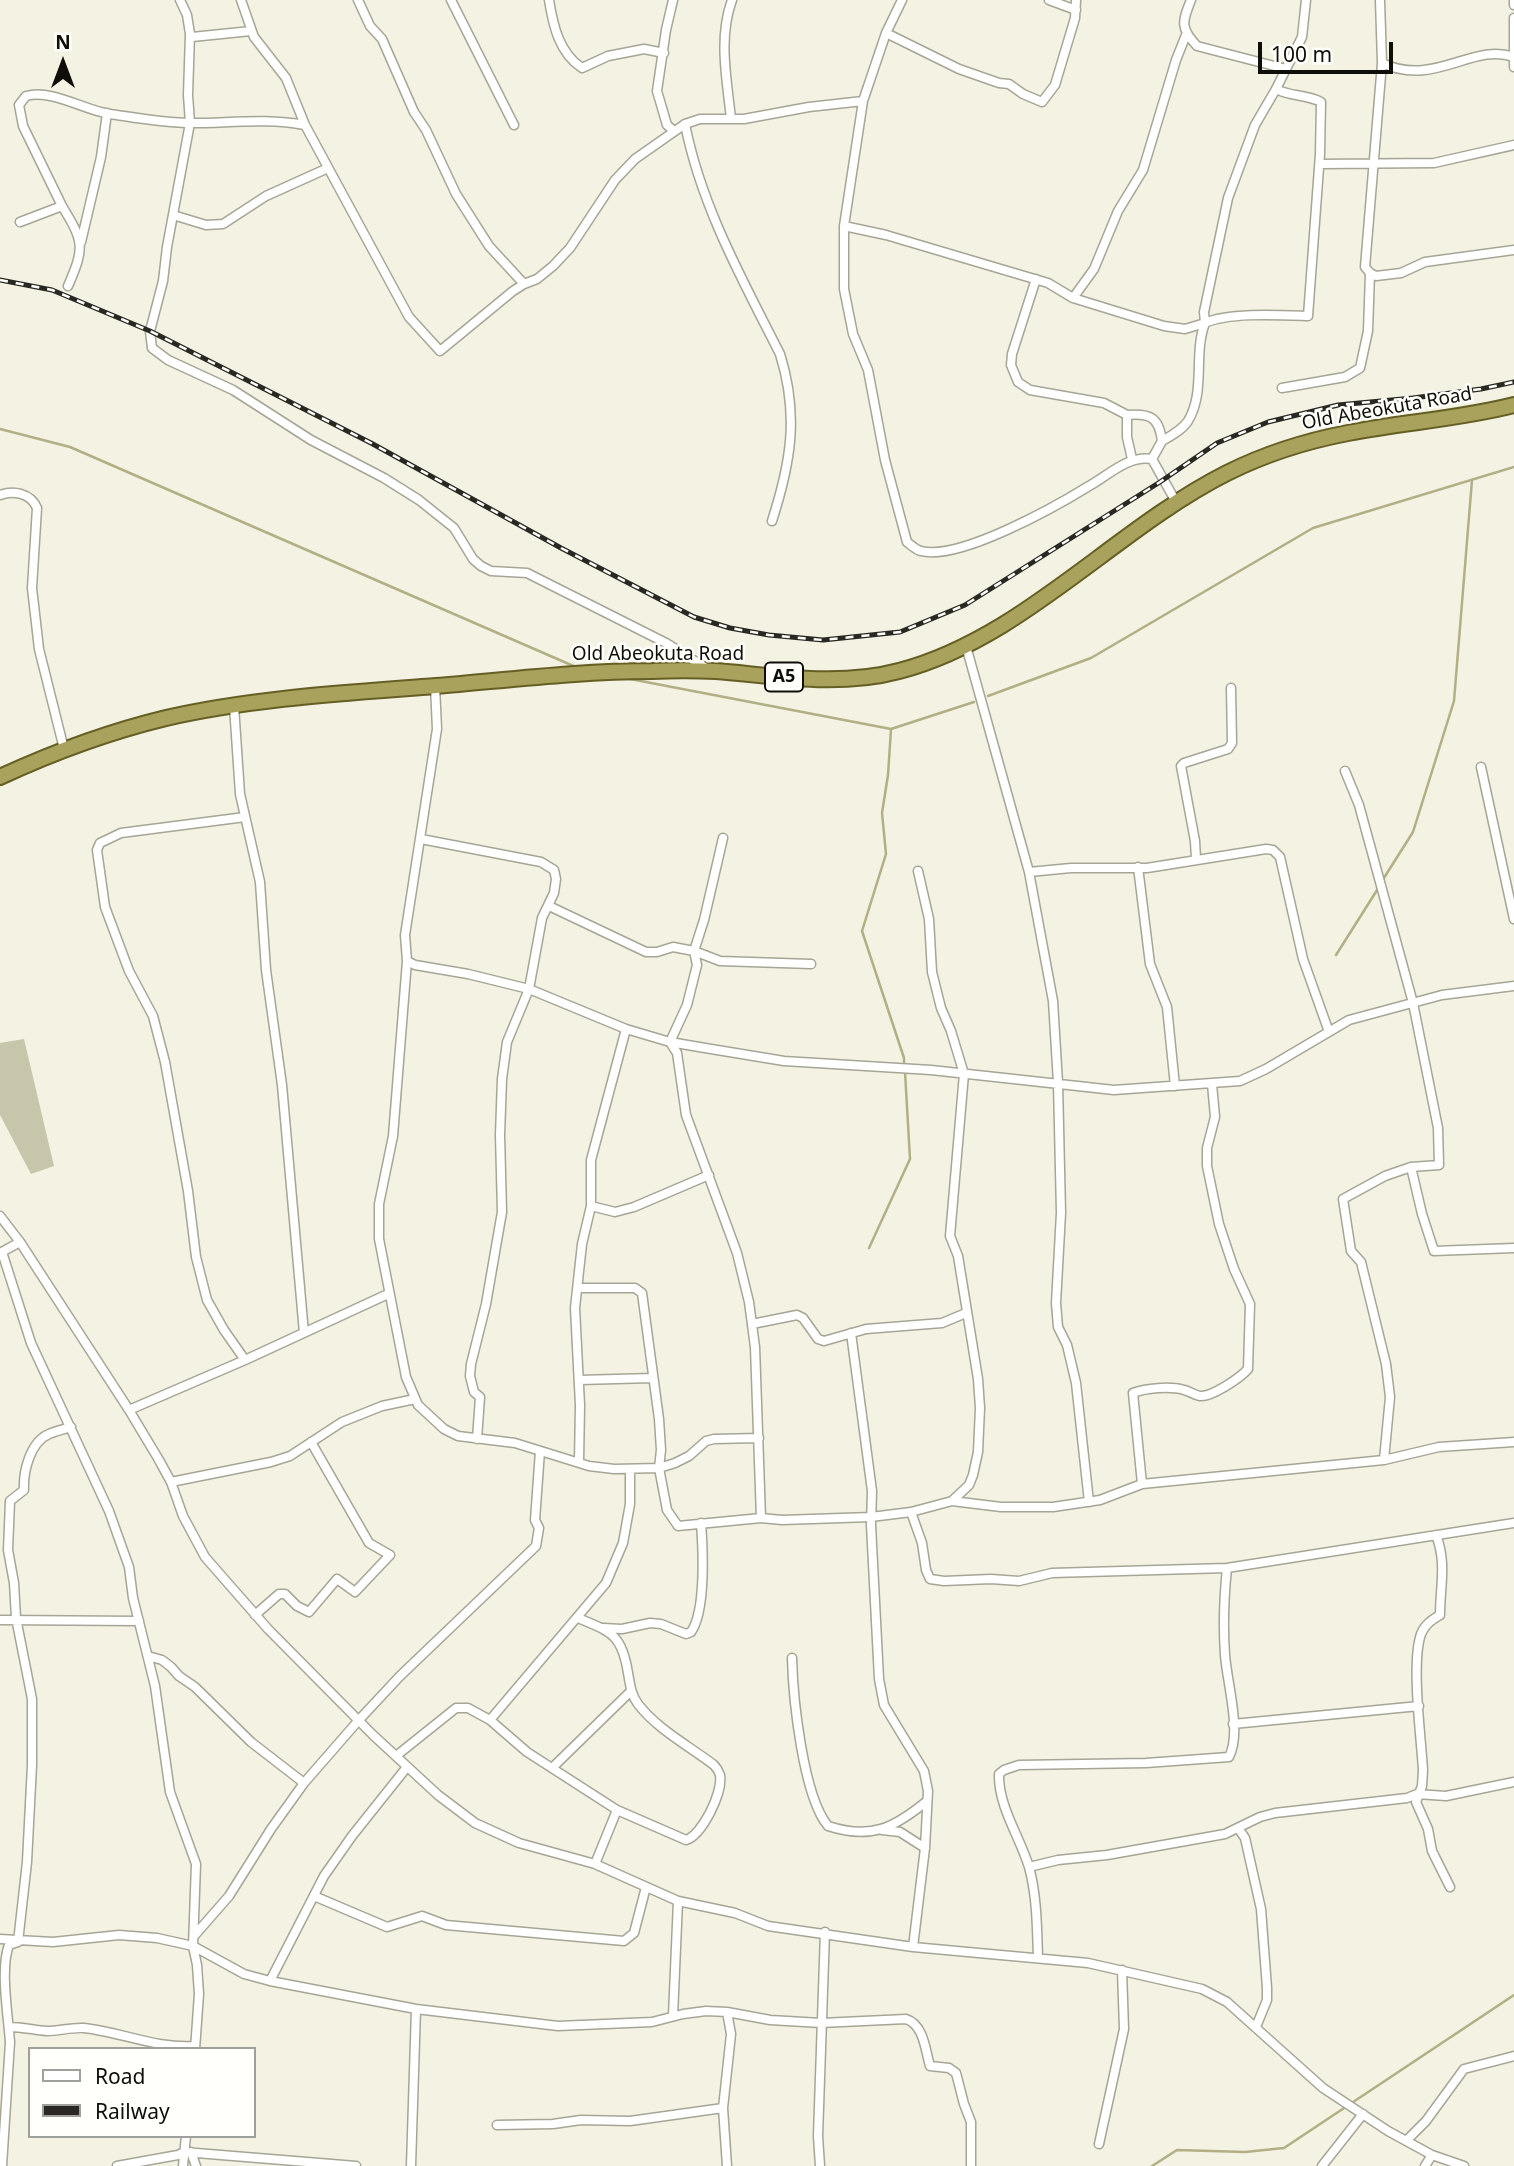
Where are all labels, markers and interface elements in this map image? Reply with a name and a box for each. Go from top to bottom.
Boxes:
north arrow [28,28,98,98]
scale bar [1262,28,1397,72]
text: N [55,29,71,55]
text: 100 m [1271,40,1332,68]
street label: Old Abeokuta Road [1300,383,1474,435]
street label: Old Abeokuta Road [572,644,744,666]
road number: A5 [765,662,803,692]
legend [28,2047,256,2138]
text: Road [95,2062,145,2090]
text: Railway [95,2097,170,2125]

